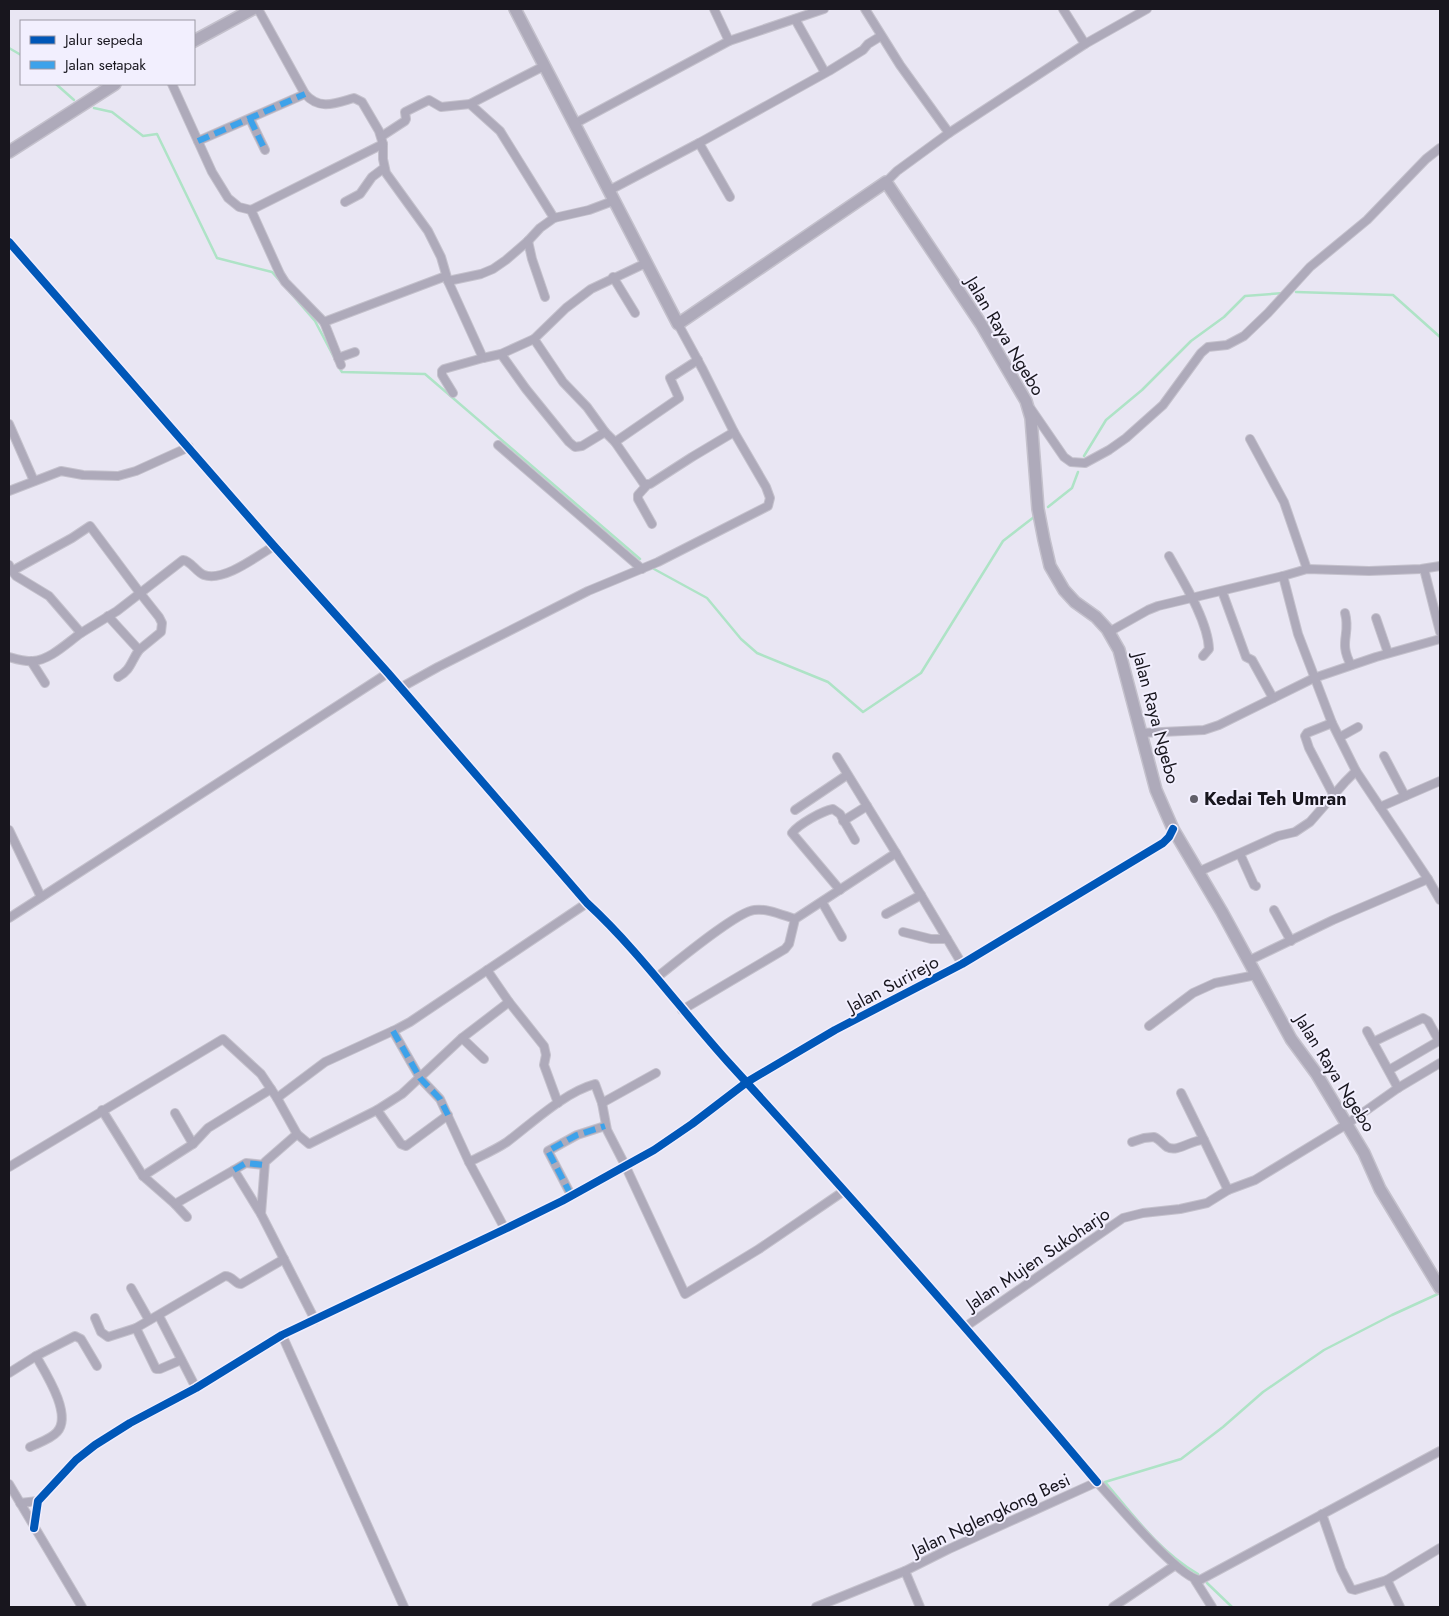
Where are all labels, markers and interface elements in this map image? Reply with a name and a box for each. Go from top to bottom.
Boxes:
legend [20,20,195,85]
text: Jalur sepeda [63,29,143,51]
text: Jalan setapak [63,54,146,76]
street label: Jalan Raya Ngebo [958,270,1051,401]
street label: Jalan Raya Ngebo [1125,648,1186,787]
place label: Kedai Teh Umran [1204,786,1347,812]
marker: Kedai Teh Umran [1188,793,1200,805]
street label: Jalan Surirejo [841,949,944,1020]
street label: Jalan Raya Ngebo [1287,1007,1382,1137]
street label: Jalan Mujen Sukoharjo [959,1201,1115,1318]
street label: Jalan Nglengkong Besi [906,1467,1074,1564]

